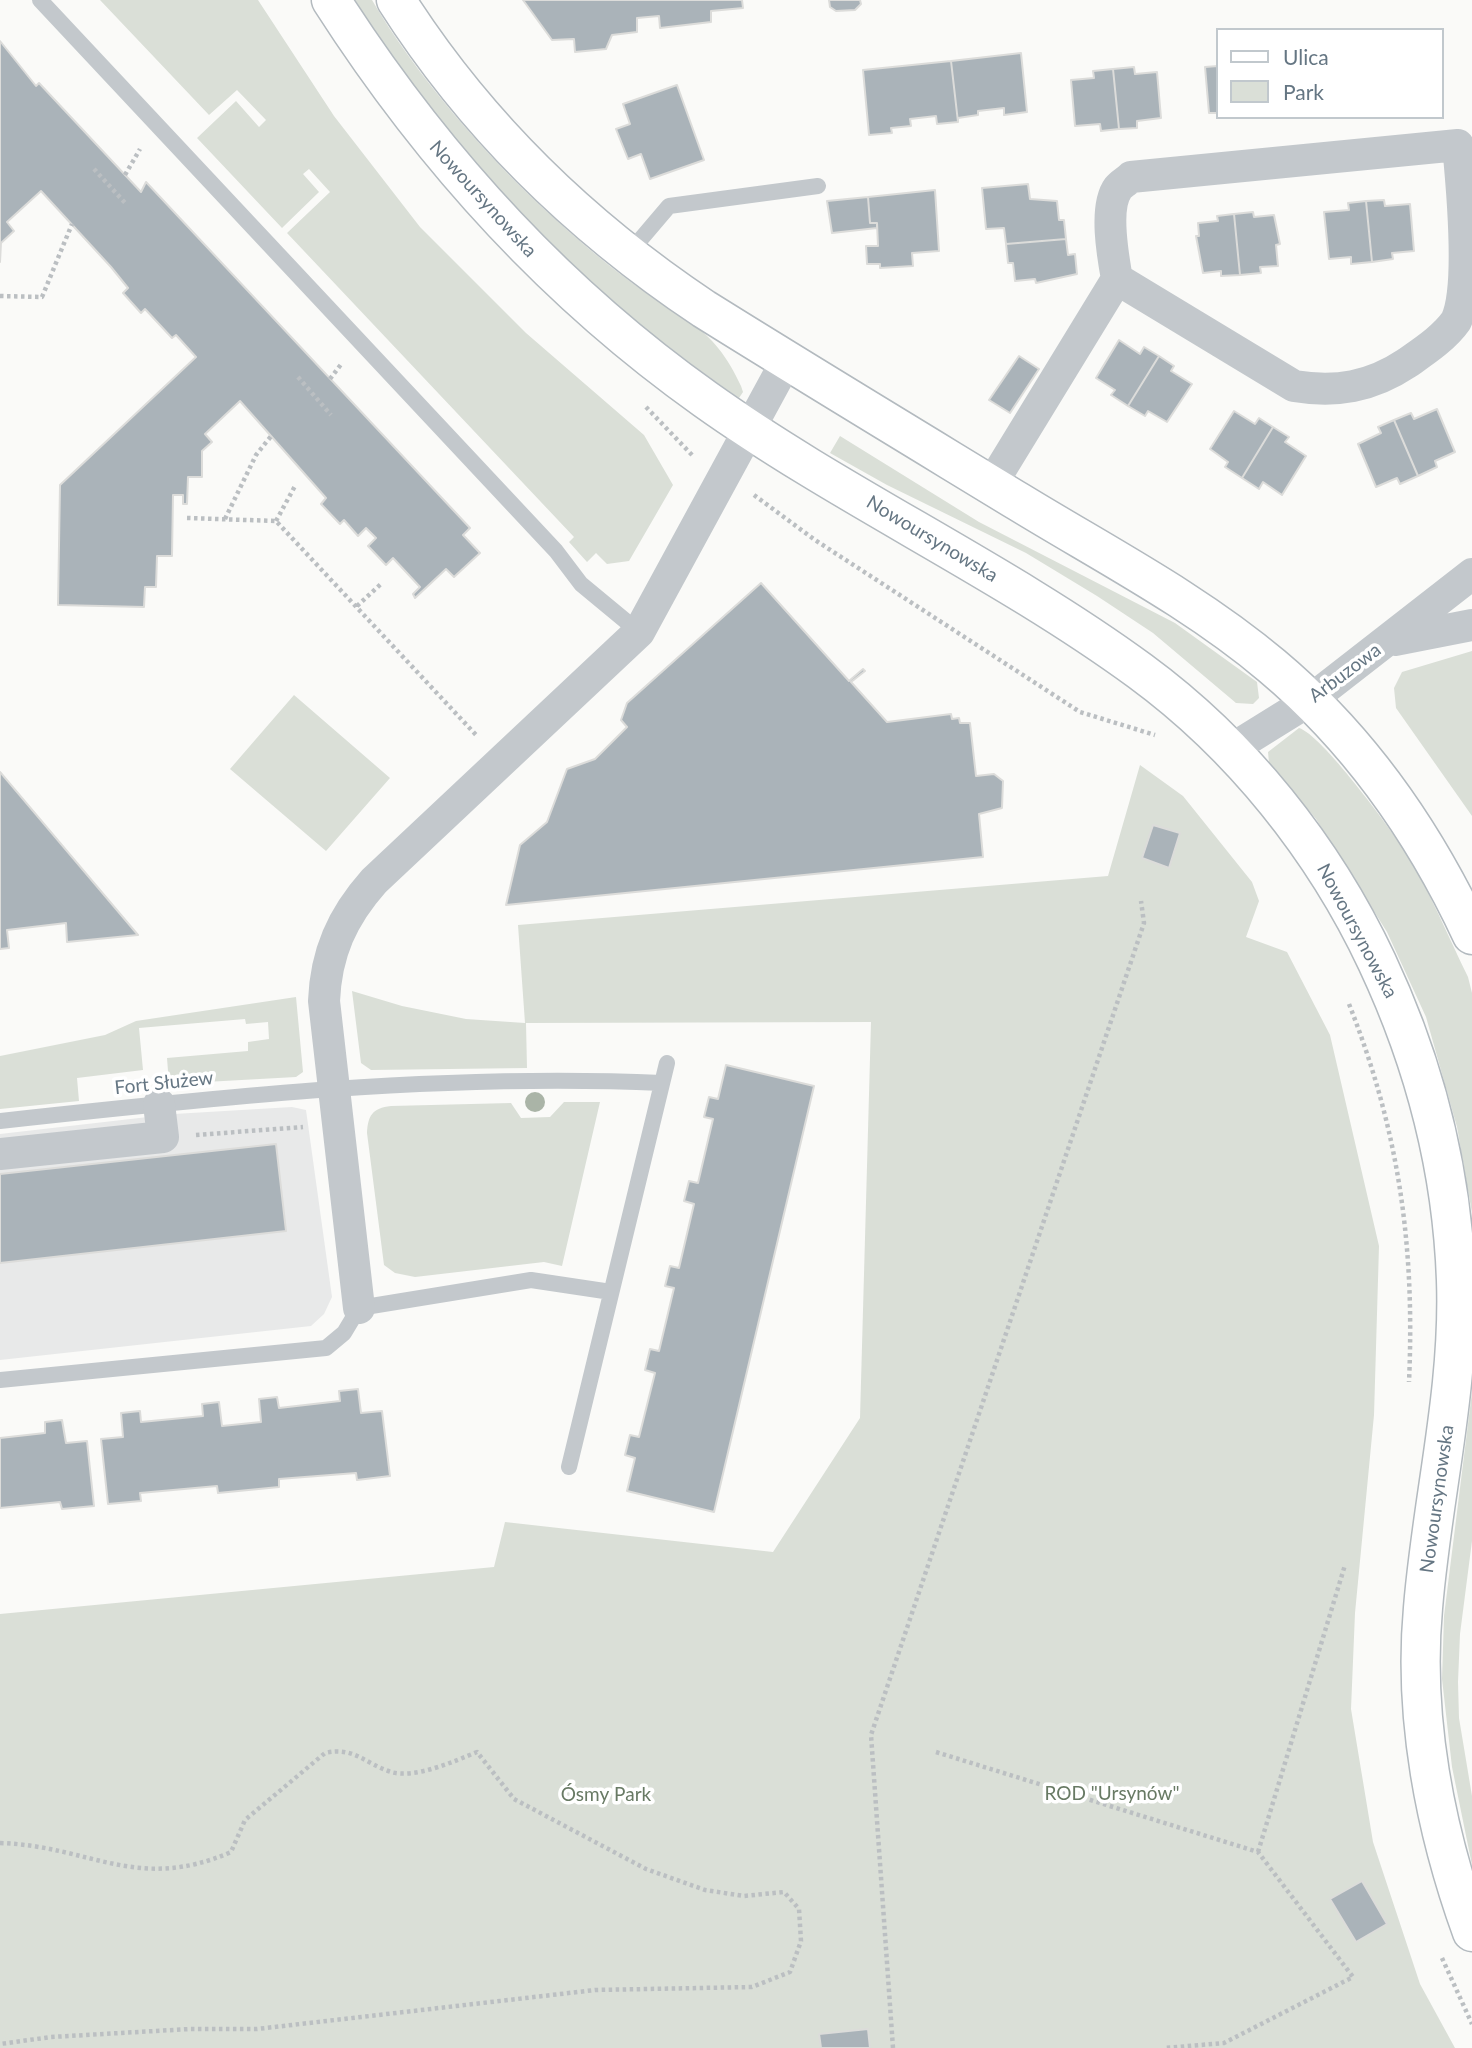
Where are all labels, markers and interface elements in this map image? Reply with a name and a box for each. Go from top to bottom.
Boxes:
legend [1216,28,1444,119]
text: Ulica [1283,44,1329,69]
text: Park [1283,79,1324,104]
street label: Nowoursynowska [425,136,541,262]
street label: Nowoursynowska [862,491,1002,587]
street label: Arbuzowa [1304,639,1386,707]
street label: Nowoursynowska [1312,860,1402,1002]
street label: Fort Służew [114,1066,214,1100]
street label: Nowoursynowska [1415,1424,1459,1574]
park label: ROD "Ursynów" [1045,1783,1179,1805]
park label: Ósmy Park [561,1784,651,1806]

